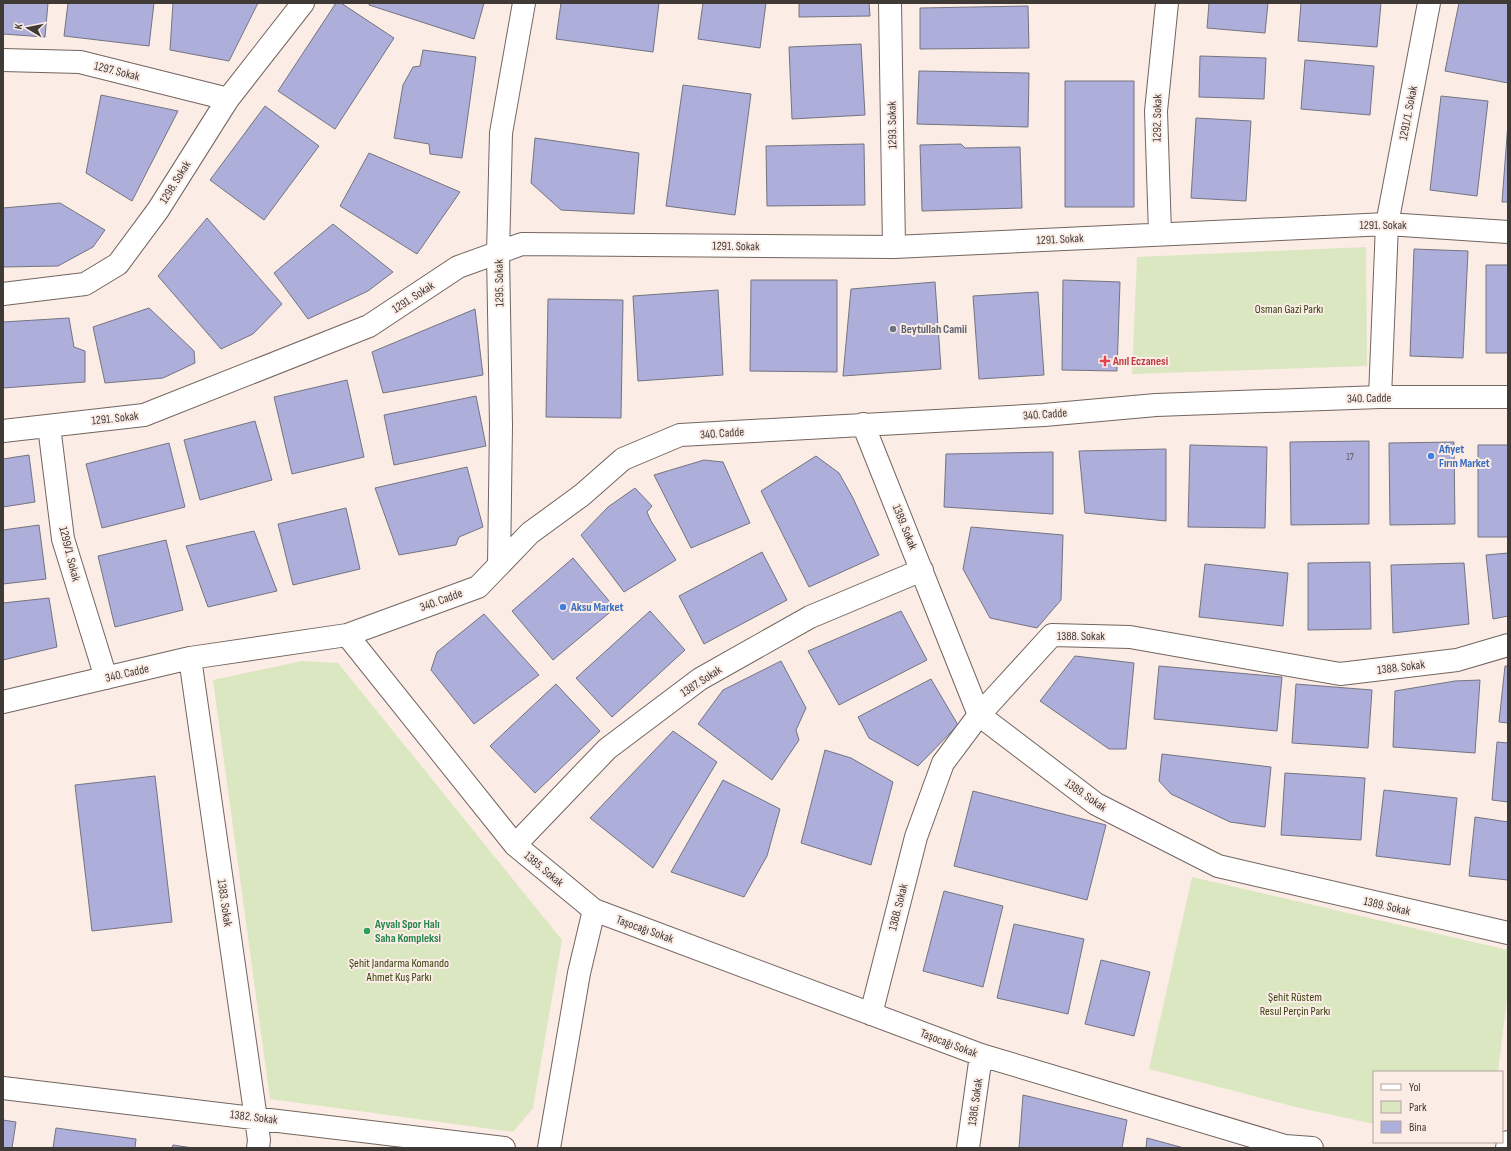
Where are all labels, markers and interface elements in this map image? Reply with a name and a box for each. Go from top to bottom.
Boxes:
north arrow [8,8,48,48]
text: K [12,22,26,30]
street label: 1297. Sokak [93,59,142,84]
street label: 1291/1. Sokak [1396,84,1421,142]
street label: 1292. Sokak [1150,94,1165,142]
street label: 1293. Sokak [885,101,900,149]
street label: 1298. Sokak [156,158,195,207]
street label: 1291. Sokak [1359,218,1407,233]
street label: 1291. Sokak [1036,231,1084,248]
street label: 1291. Sokak [712,239,760,254]
street label: 1295. Sokak [492,259,507,307]
street label: 1291. Sokak [389,278,437,317]
park label: Osman Gazi Parkı [1255,302,1323,317]
place label: Beytullah Camii [901,322,967,337]
marker: Beytullah Camii [888,324,898,334]
place label: Anıl Eczanesi [1112,354,1168,369]
marker: Anıl Eczanesi [1100,356,1110,366]
street label: 340. Cadde [1347,391,1391,406]
street label: 340. Cadde [1022,405,1068,424]
street label: 1291. Sokak [91,409,140,428]
street label: 340. Cadde [699,424,745,443]
place label: Afiyet Fırın Market [1438,442,1490,471]
house number: 17 [1346,451,1354,463]
marker: Afiyet Fırın Market [1426,451,1436,461]
street label: 1389. Sokak [889,502,921,552]
street label: 1299/1. Sokak [55,525,84,584]
street label: 340. Cadde [418,586,465,615]
place label: Aksu Market [570,600,624,615]
marker: Aksu Market [558,602,568,612]
street label: 1388. Sokak [1057,629,1105,644]
street label: 1388. Sokak [1376,657,1426,678]
street label: 340. Cadde [104,661,151,686]
street label: 1387. Sokak [678,662,725,700]
street label: 1389. Sokak [1062,776,1110,815]
street label: 1385. Sokak [521,848,567,891]
street label: 1383. Sokak [214,878,235,928]
street label: 1388. Sokak [885,882,912,932]
street label: 1389. Sokak [1362,894,1412,919]
street label: Taşocağı Sokak [614,912,676,947]
place label: Ayvalı Spor Halı Saha Kompleksi [374,917,441,946]
marker: Ayvalı Spor Halı Saha Kompleksi [362,926,372,936]
park label: Şehit Jandarma Komando Ahmet Kuş Parkı [349,956,449,985]
park label: Şehit Rüstem Resul Perçin Parkı [1260,990,1330,1019]
street label: Taşocağı Sokak [918,1026,980,1061]
legend [1373,1071,1503,1143]
street label: 1386. Sokak [965,1077,986,1127]
text: Yol [1409,1080,1421,1095]
text: Park [1409,1100,1427,1115]
street label: 1382. Sokak [229,1107,279,1128]
text: Bina [1409,1120,1427,1135]

